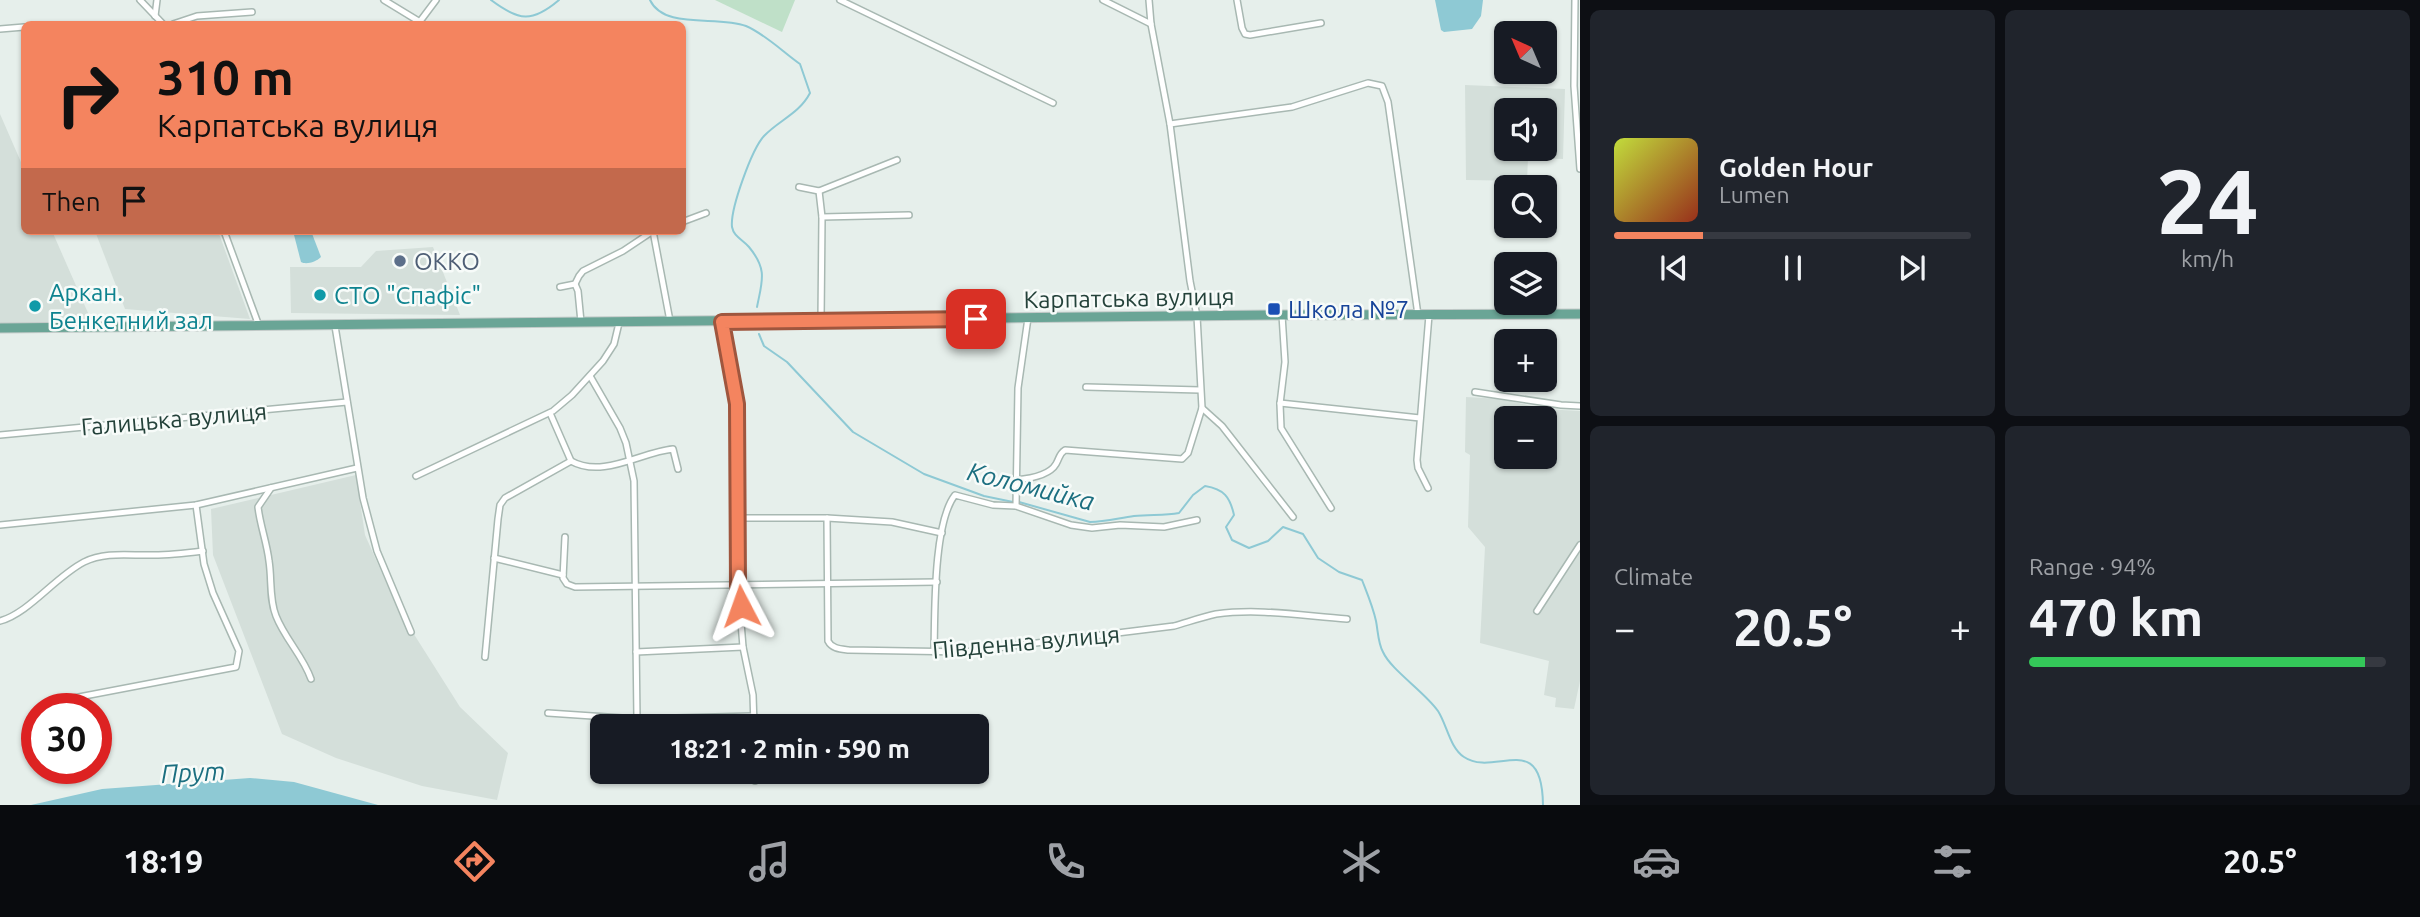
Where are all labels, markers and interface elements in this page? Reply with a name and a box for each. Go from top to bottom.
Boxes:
north arrow [1494,21,1558,84]
map controls [1494,21,1557,469]
icon: right [42,49,133,140]
text: 310 m [157,49,294,104]
button: sound [1494,98,1557,161]
text: Карпатська вулиця [157,107,438,143]
text: 24 [2156,149,2259,251]
text: Golden Hour [1719,153,1873,182]
button: search [1494,175,1557,238]
icon: arrive [115,182,153,220]
text: Lumen [1719,182,1790,207]
text: Then [42,187,101,216]
text: km/h [2181,246,2234,271]
place label: ОККО [414,248,480,275]
icon: previous [1655,249,1693,287]
icon: pause [1774,249,1812,287]
icon: next [1893,249,1931,287]
button: layers [1494,252,1557,315]
marker: ОККО [392,253,408,269]
place label: Аркан. Бенкетний зал [49,279,213,334]
place label: СТО "Спафіс" [334,282,481,309]
street label: Карпатська вулиця [1023,283,1235,313]
marker: СТО "Спафіс" [312,287,328,303]
pin [946,289,1006,349]
place label: Школа №7 [1288,296,1409,323]
marker: Аркан. Бенкетний зал [27,298,43,314]
icon: arrive [957,300,995,338]
marker: Школа №7 [1266,301,1282,317]
button: + [1494,329,1557,392]
street label: Галицька вулиця [80,397,268,441]
button: − [1494,406,1557,469]
water label: Коломийка [965,456,1097,516]
text: Range · 94% [2029,554,2156,579]
text: Climate [1614,564,1693,589]
position arrow [704,569,778,643]
text: 470 km [2029,588,2203,646]
text: 20.5° [1733,598,1852,656]
text: − [1614,607,1635,649]
text: + [1950,607,1971,649]
street label: Південна вулиця [931,620,1121,664]
speed limit sign: 30 [21,693,112,784]
text: 18:21 · 2 min · 590 m [669,734,910,763]
water label: Прут [160,756,226,788]
icon: directions [450,837,499,886]
icon: music [745,837,794,886]
icon: phone [1041,837,1090,886]
icon: climate [1337,837,1386,886]
icon: car [1632,837,1681,886]
icon: filters [1928,837,1977,886]
text: 18:19 [123,843,203,879]
text: 20.5° [2223,843,2297,879]

